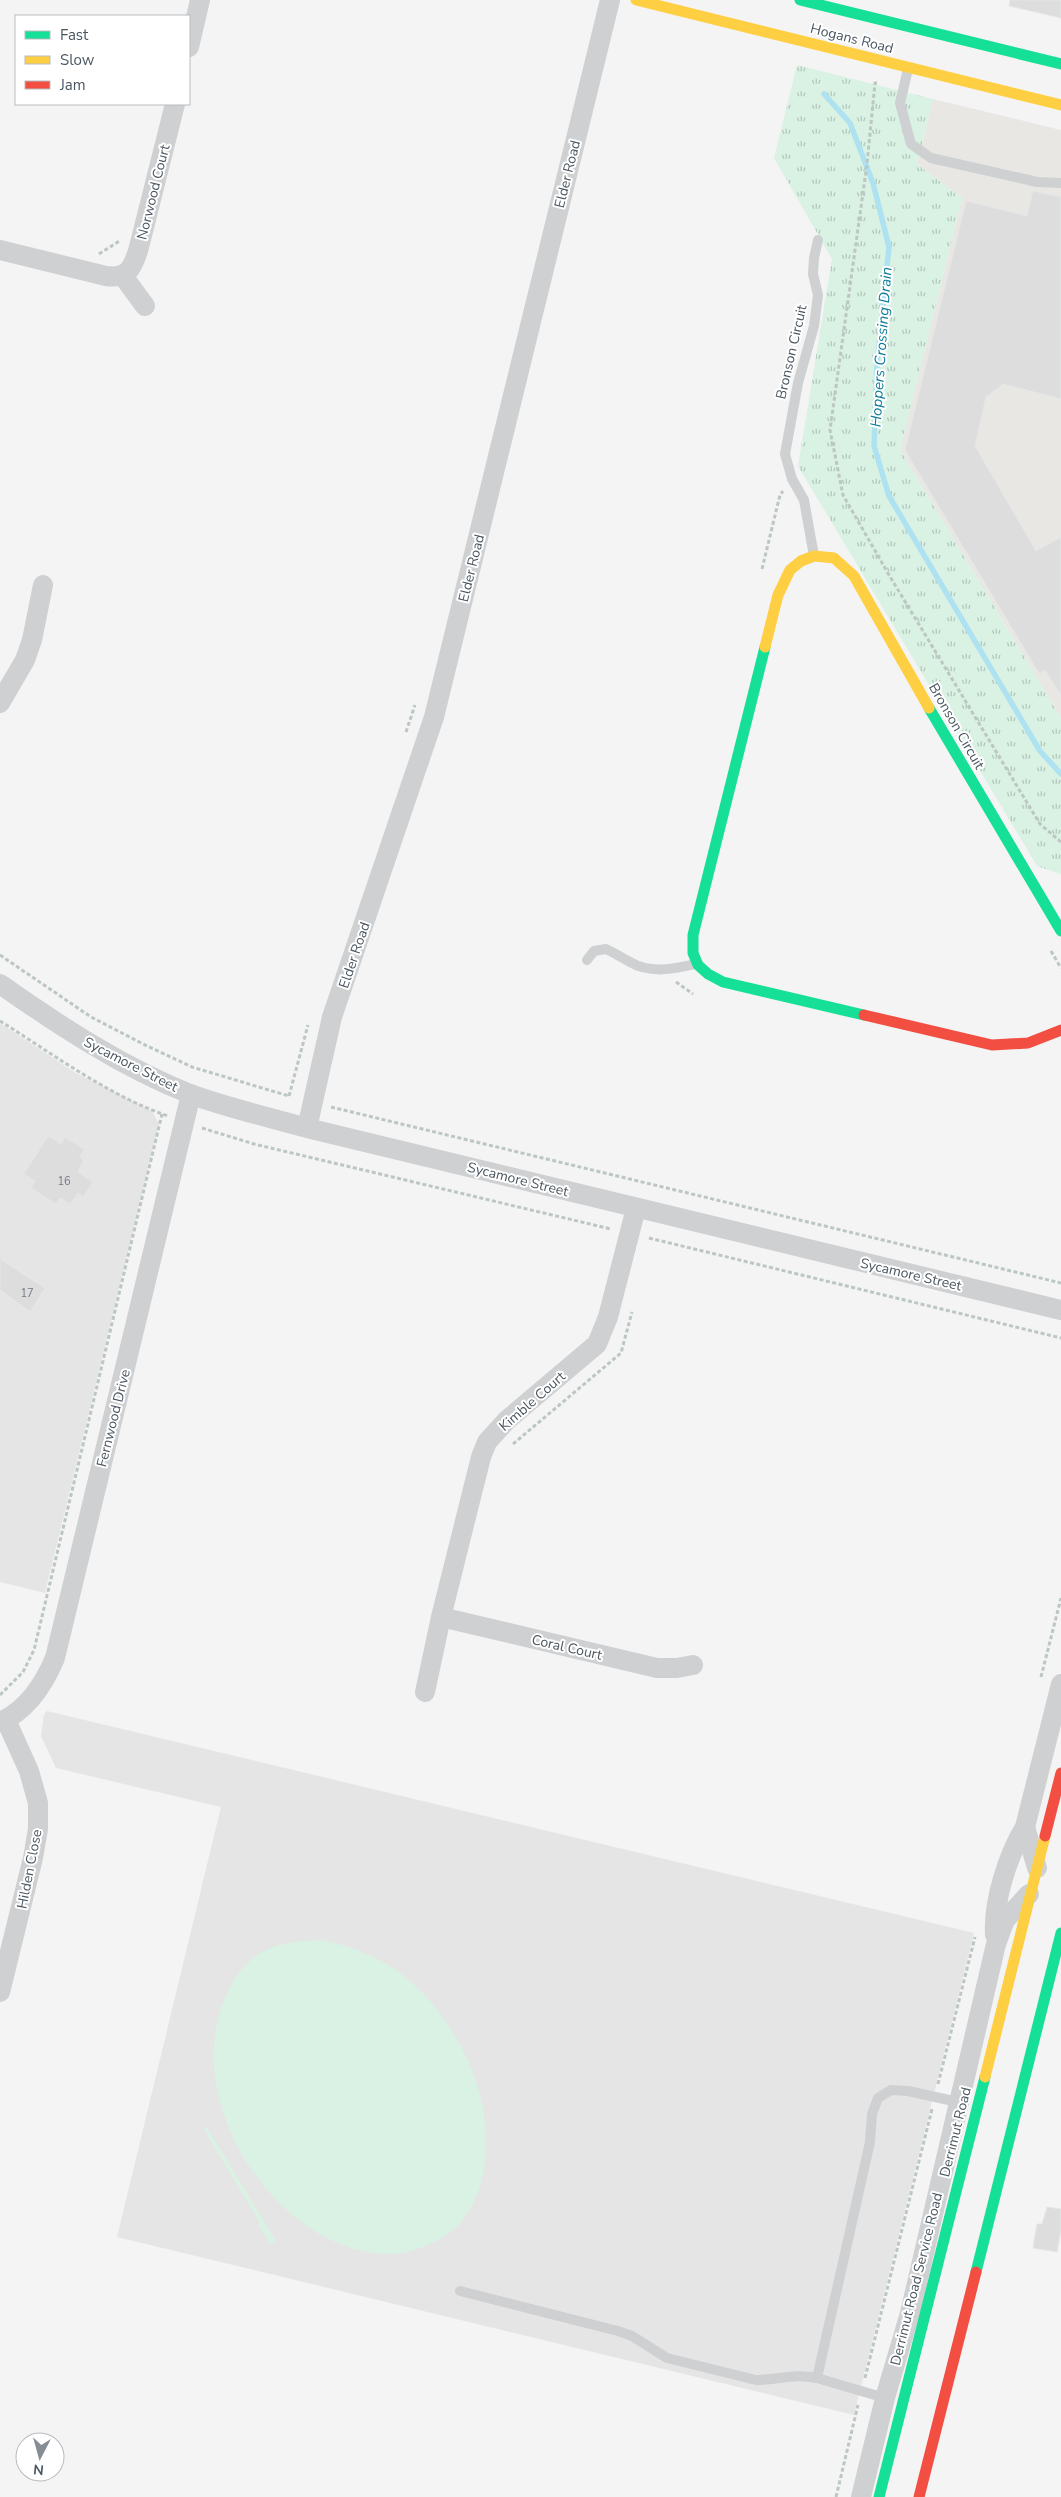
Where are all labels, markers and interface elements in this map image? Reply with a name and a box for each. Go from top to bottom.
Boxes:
legend [15,15,190,105]
street label: Hogans Road [808,19,895,58]
text: Fast [60,25,89,45]
text: Slow [60,50,95,70]
text: Jam [59,75,86,95]
street label: Elder Road [550,138,585,210]
street label: Norwood Court [132,142,175,242]
water label: Hoppers Crossing Drain [865,266,897,428]
street label: Bronson Circuit [771,303,812,401]
street label: Elder Road [454,532,489,604]
street label: Bronson Circuit [924,680,989,773]
street label: Elder Road [334,919,375,991]
street label: Sycamore Street [80,1033,181,1096]
street label: Sycamore Street [465,1158,570,1201]
house number: 16 [57,1174,71,1189]
street label: Sycamore Street [858,1254,963,1295]
house number: 17 [20,1286,34,1301]
street label: Fernwood Drive [92,1367,135,1469]
street label: Kimble Court [495,1367,570,1435]
street label: Coral Court [530,1630,604,1665]
street label: Hilden Close [12,1828,47,1910]
street label: Derrimut Road [935,2085,976,2179]
street label: Derrimut Road Service Road [886,2191,947,2368]
north arrow [15,2432,65,2482]
text: N [32,2459,45,2479]

